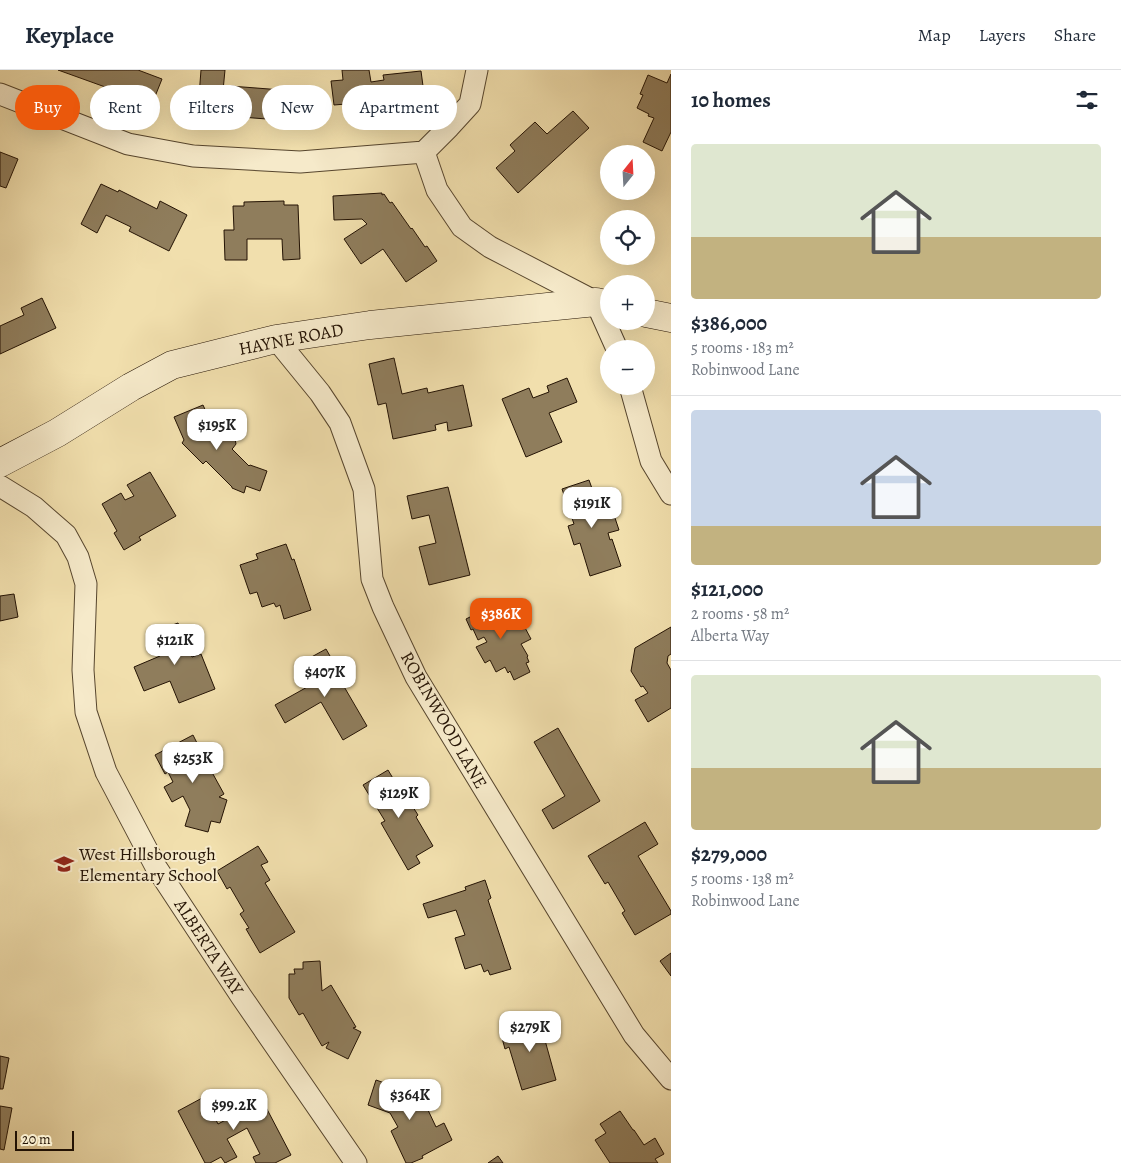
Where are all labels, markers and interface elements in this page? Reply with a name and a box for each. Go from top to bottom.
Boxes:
text: Keyplace [25,19,114,51]
text: Map [918,23,951,47]
text: Layers [979,23,1026,47]
text: Share [1054,23,1096,47]
chip: Buy [15,85,80,130]
chip: Rent [90,85,160,130]
chip: Filters [170,85,252,130]
chip: New [262,85,332,130]
chip: Apartment [342,85,457,130]
text: 10 homes [691,86,771,114]
icon: filters [1073,86,1101,114]
north arrow [600,145,655,200]
map controls [600,145,655,395]
icon: home [851,177,941,267]
button: locate [600,210,655,265]
button: + [600,275,655,330]
text: $386,000 [691,309,767,337]
street label: HAYNE ROAD [237,317,345,361]
text: 5 rooms · 183 m² [691,337,794,359]
button: − [600,340,655,395]
text: Robinwood Lane [691,359,800,381]
pin: $195K [182,408,252,451]
text: $195K [198,414,236,436]
icon: home [851,442,941,532]
pin: $191K [557,486,627,529]
text: $191K [574,492,610,514]
text: $121,000 [691,575,763,603]
pin: $386K [466,598,536,640]
text: $386K [481,603,521,625]
text: 2 rooms · 58 m² [691,603,789,625]
pin: $121K [140,624,210,666]
text: Alberta Way [691,625,769,647]
text: $121K [156,629,194,651]
street label: ROBINWOOD LANE [395,647,493,793]
pin: $407K [290,656,360,698]
text: $407K [305,661,345,683]
icon: home [851,707,941,797]
pin: $253K [158,742,228,784]
text: $253K [173,747,213,769]
pin: $129K [364,776,434,819]
text: $129K [380,782,418,804]
text: $279,000 [691,840,767,868]
place label: West Hillsborough Elementary School [78,842,217,887]
school or university icon: West Hillsborough Elementary School [53,853,75,875]
text: 5 rooms · 138 m² [691,868,794,890]
text: Robinwood Lane [691,890,800,912]
street label: ALBERTA WAY [168,893,250,1001]
pin: $279K [495,1010,565,1053]
text: $279K [510,1016,550,1038]
pin: $364K [375,1078,445,1121]
text: $364K [390,1084,430,1106]
pin: $99.2K [193,1088,275,1131]
text: $99.2K [212,1094,256,1116]
scale bar [15,1128,74,1151]
text: 20 m [22,1130,51,1149]

